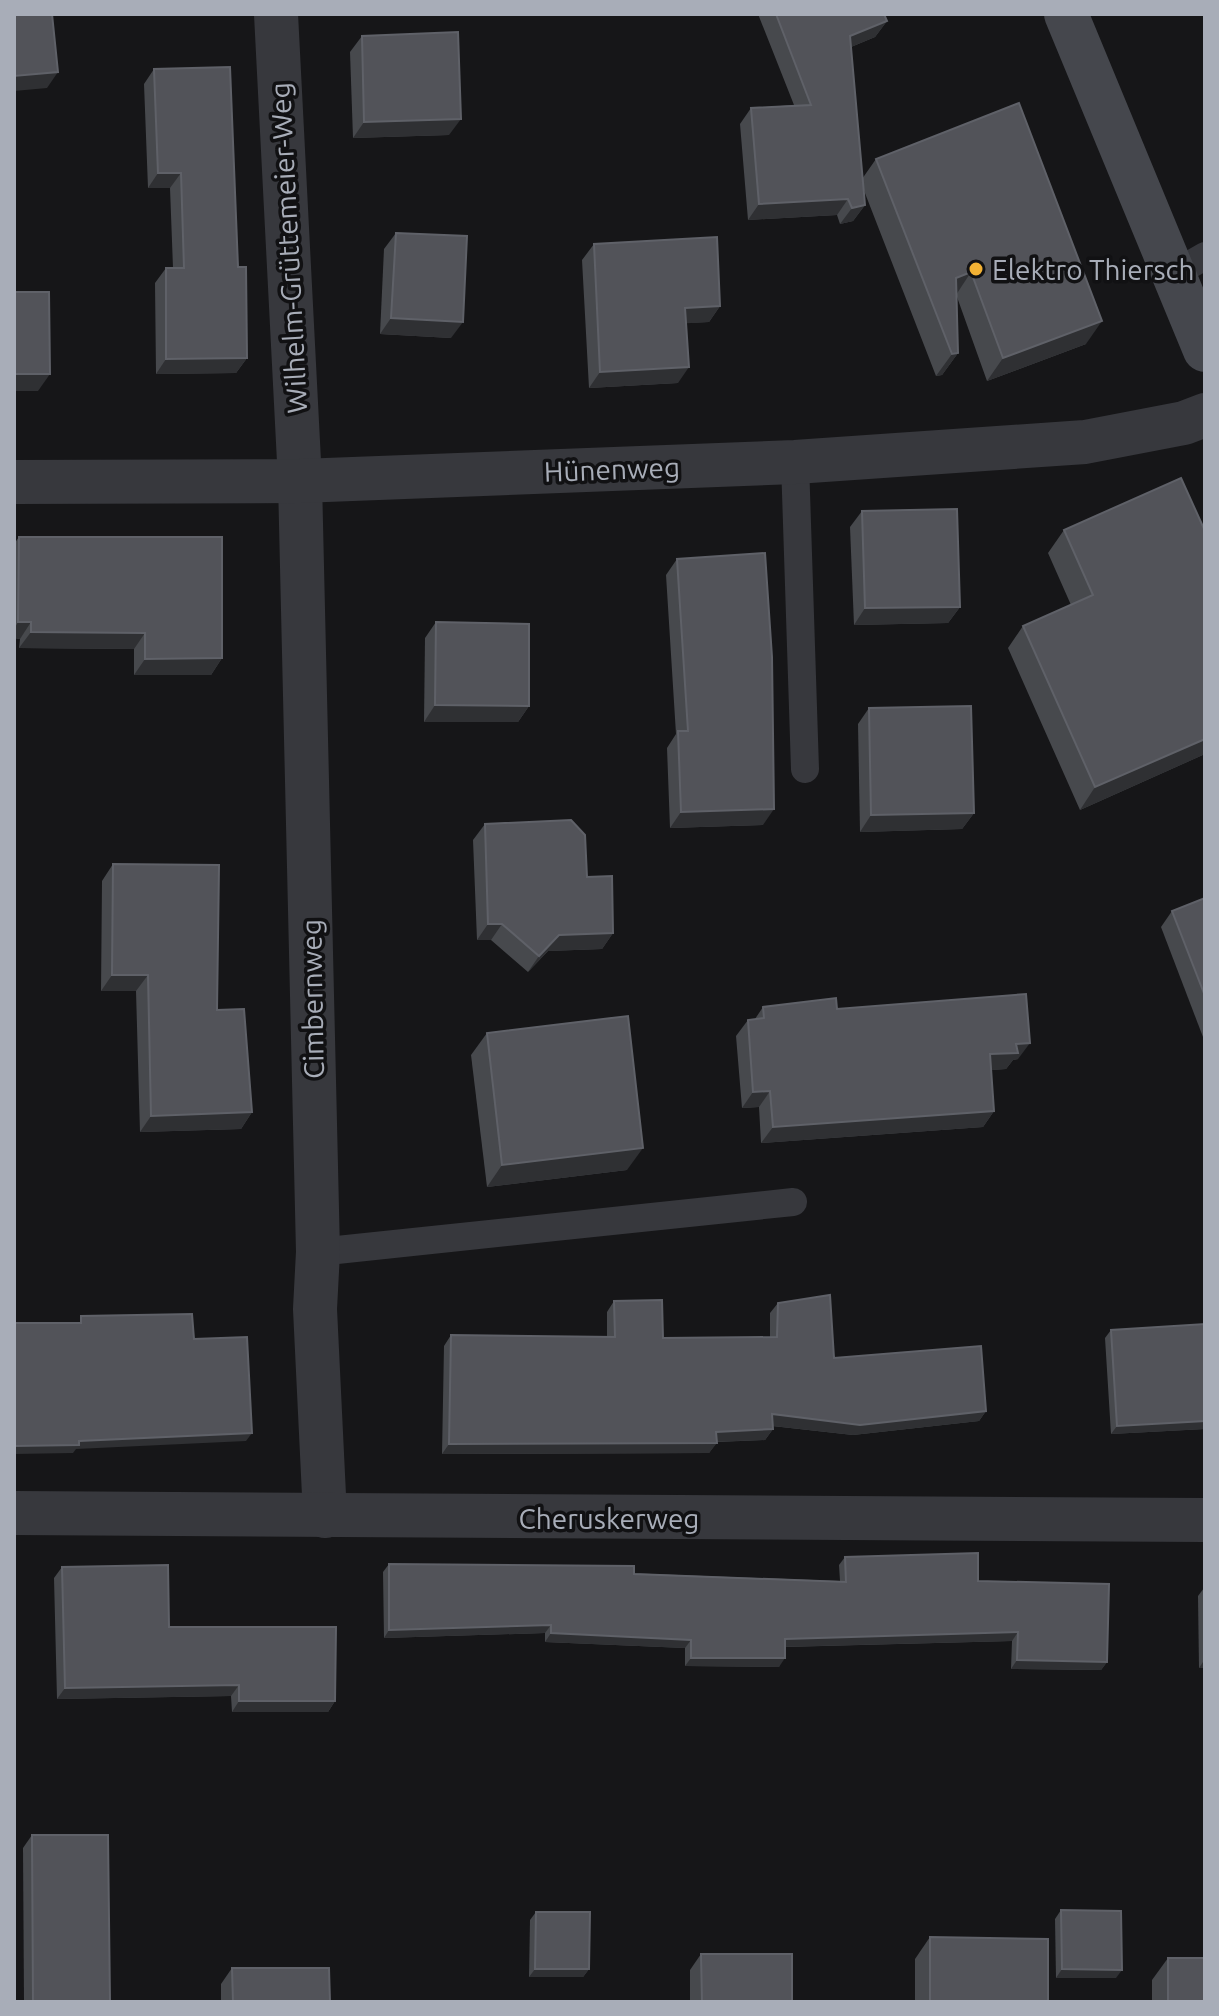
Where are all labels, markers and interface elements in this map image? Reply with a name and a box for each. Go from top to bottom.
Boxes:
street label: Wilhelm-Grüttemeier-Weg [264,82,312,414]
place label: Elektro Thiersch [992,254,1195,285]
marker: Elektro Thiersch [967,260,985,278]
street label: Hünenweg [543,451,681,487]
street label: Cimbernweg [295,919,329,1079]
street label: Cheruskerweg [519,1503,699,1534]

